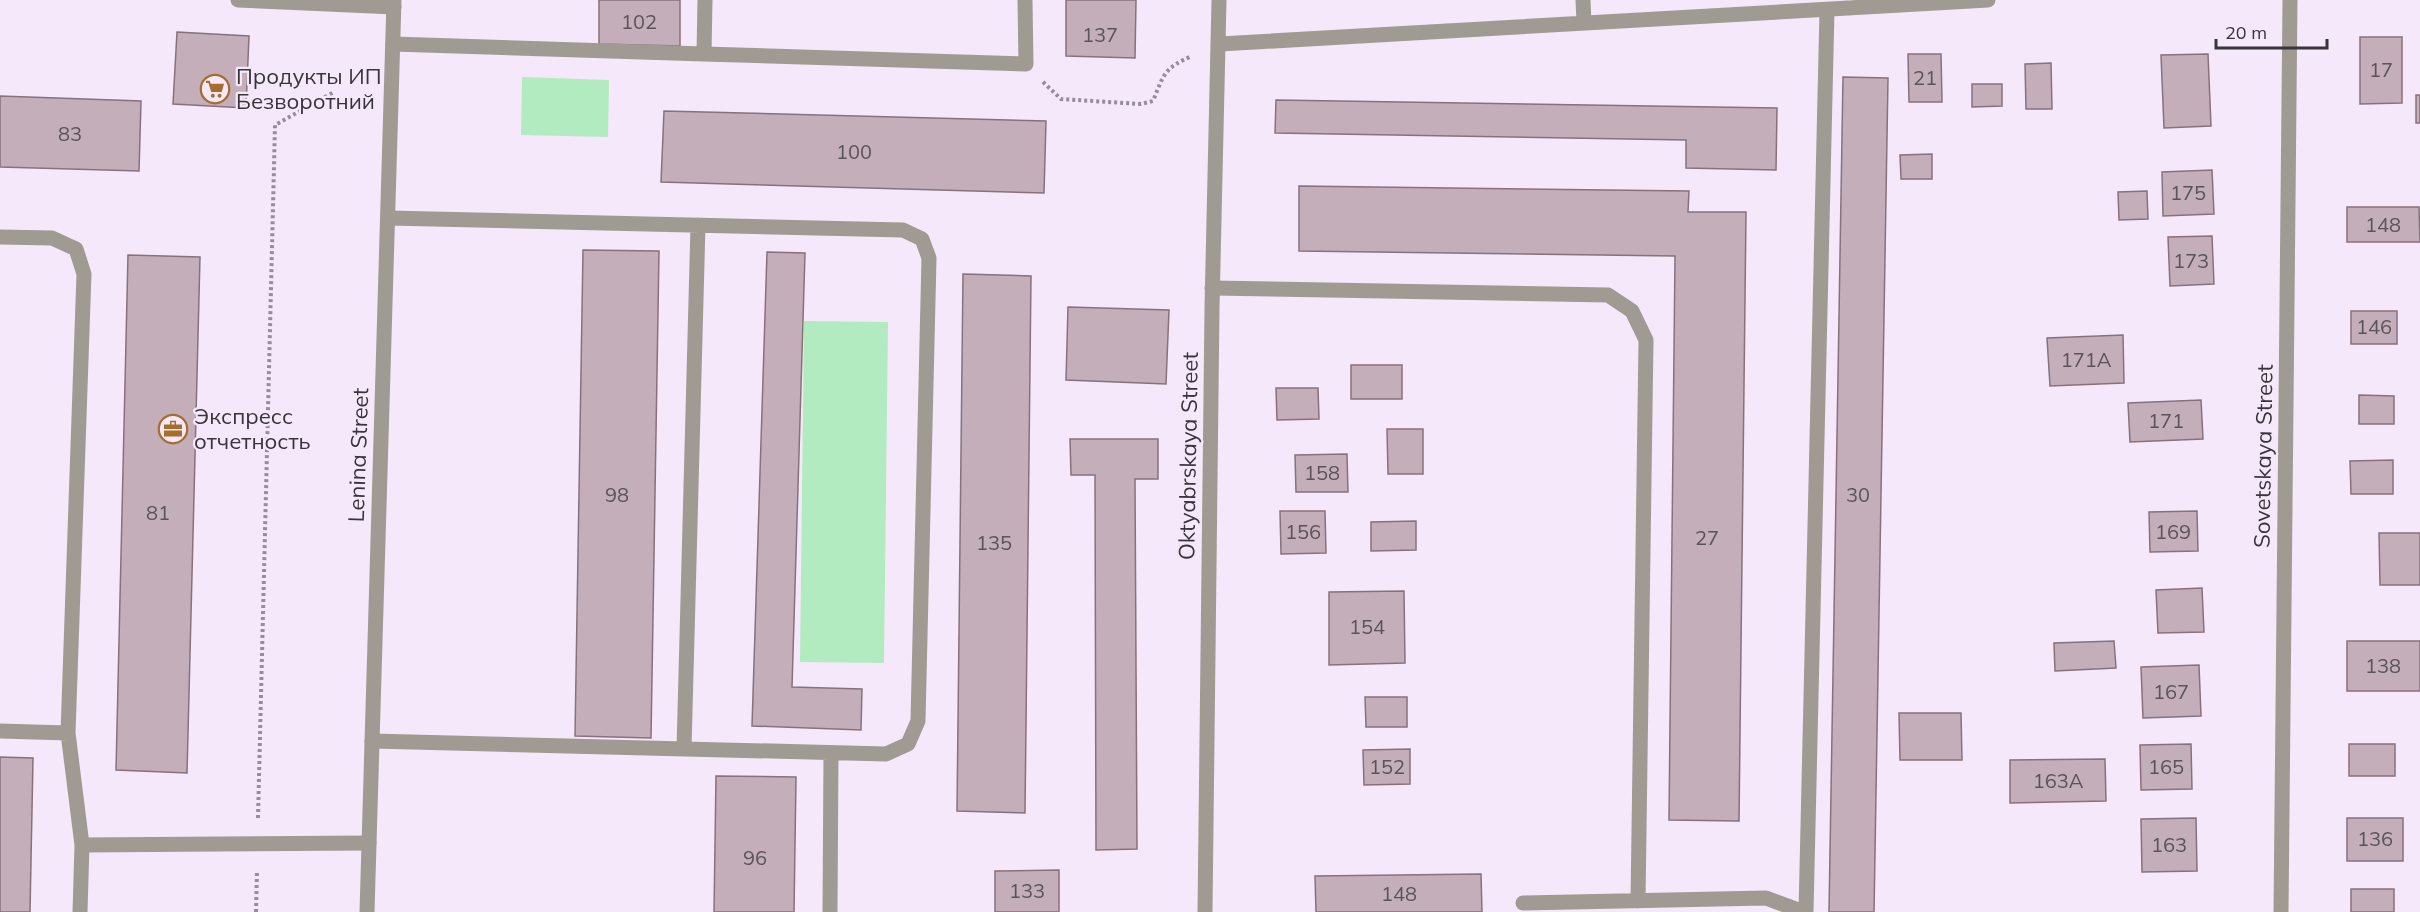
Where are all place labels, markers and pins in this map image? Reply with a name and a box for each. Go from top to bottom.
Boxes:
place label: Продукты ИП Безворотний [236,62,382,115]
supermarket icon: Продукты ИП Безворотний [199,73,231,105]
place label: Экспресс отчетность [194,402,311,455]
office icon: Экспресс отчетность [157,413,189,445]

